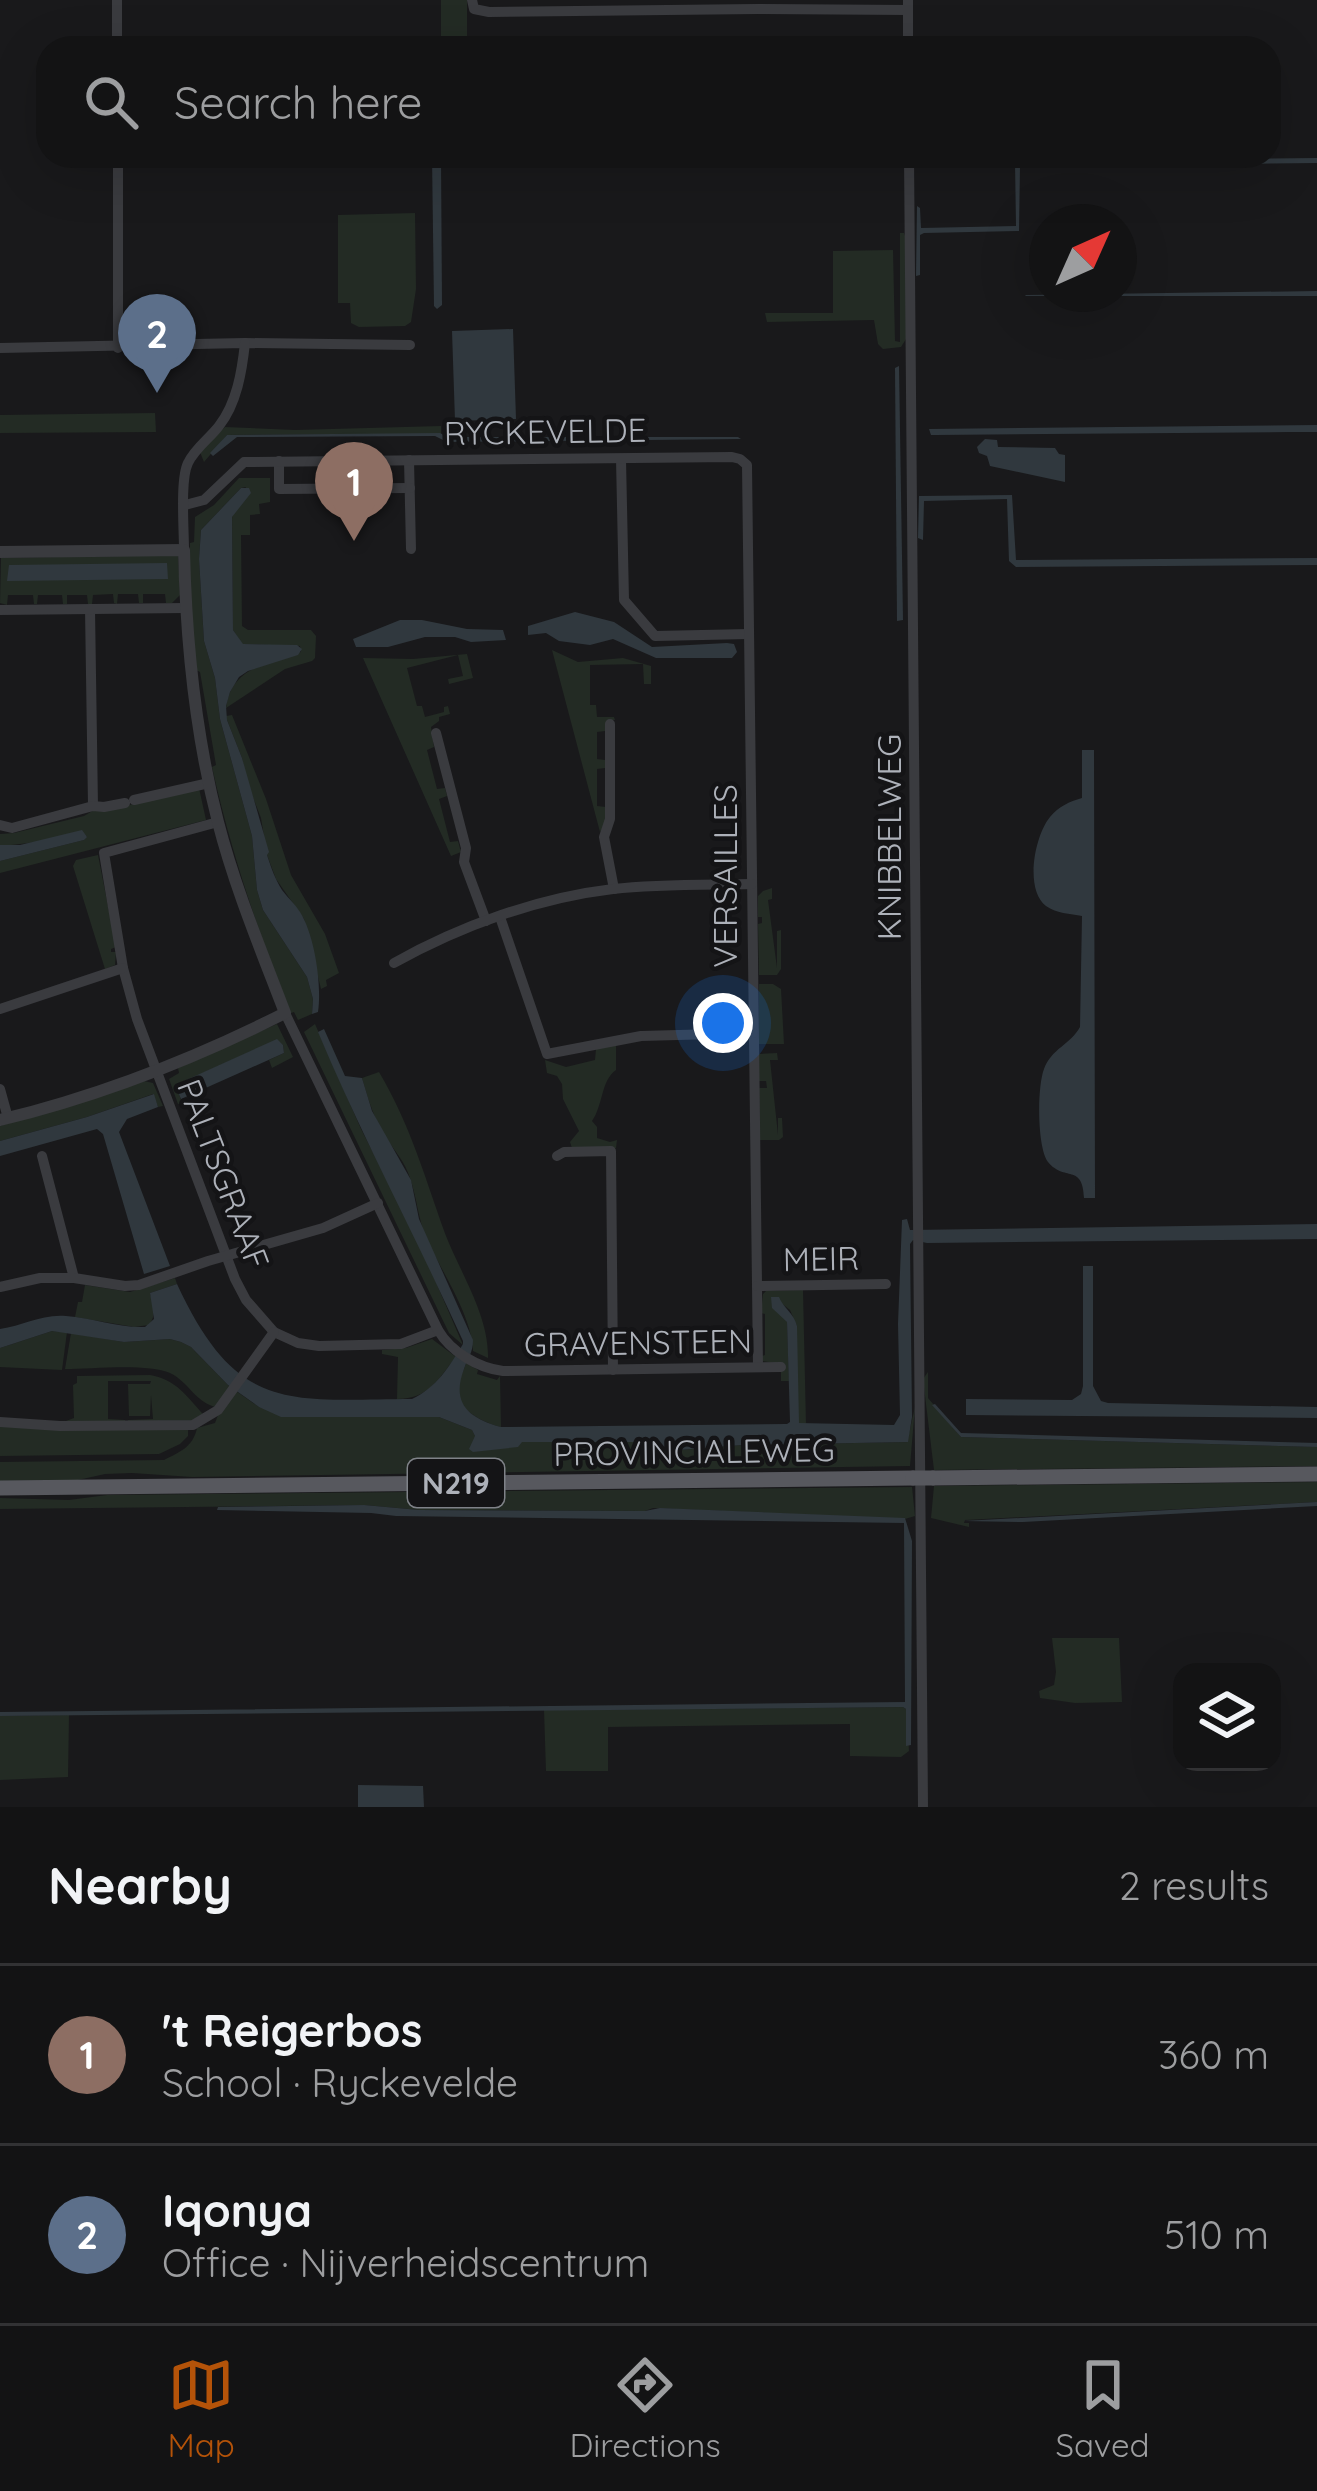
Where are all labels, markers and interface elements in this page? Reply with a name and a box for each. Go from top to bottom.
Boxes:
search box [36,36,1281,168]
icon: search [78,69,144,135]
text: Search here [174,74,422,130]
north arrow [1029,204,1137,312]
pin: 2 [118,294,196,393]
street label: RYCKEVELDE [443,409,647,453]
pin: 1 [315,442,393,541]
street label: KNIBBELWEG [868,734,909,940]
street label: VERSAILLES [704,784,745,968]
your location [693,993,753,1053]
street label: PALTSGRAAF [169,1073,279,1275]
street label: MEIR [782,1237,860,1279]
street label: GRAVENSTEEN [524,1320,752,1364]
street label: PROVINCIALEWEG [553,1428,835,1474]
road number: N219 [408,1459,504,1507]
map controls [1173,1663,1281,1771]
button: layers [1173,1663,1281,1771]
text: Nearby [48,1853,232,1917]
text: 2 results [1119,1861,1269,1910]
text: 't Reigerbos [162,2002,422,2058]
text: 1 [79,2030,95,2079]
text: 360 m [1158,2030,1269,2079]
text: School · Ryckevelde [162,2058,518,2107]
text: Iqonya [162,2182,312,2238]
text: 2 [76,2210,98,2259]
text: 510 m [1164,2210,1269,2259]
text: Office · Nijverheidscentrum [162,2238,649,2287]
tab: Map [167,2352,235,2465]
tab: Directions [569,2352,721,2465]
tab: Saved [1056,2352,1150,2465]

